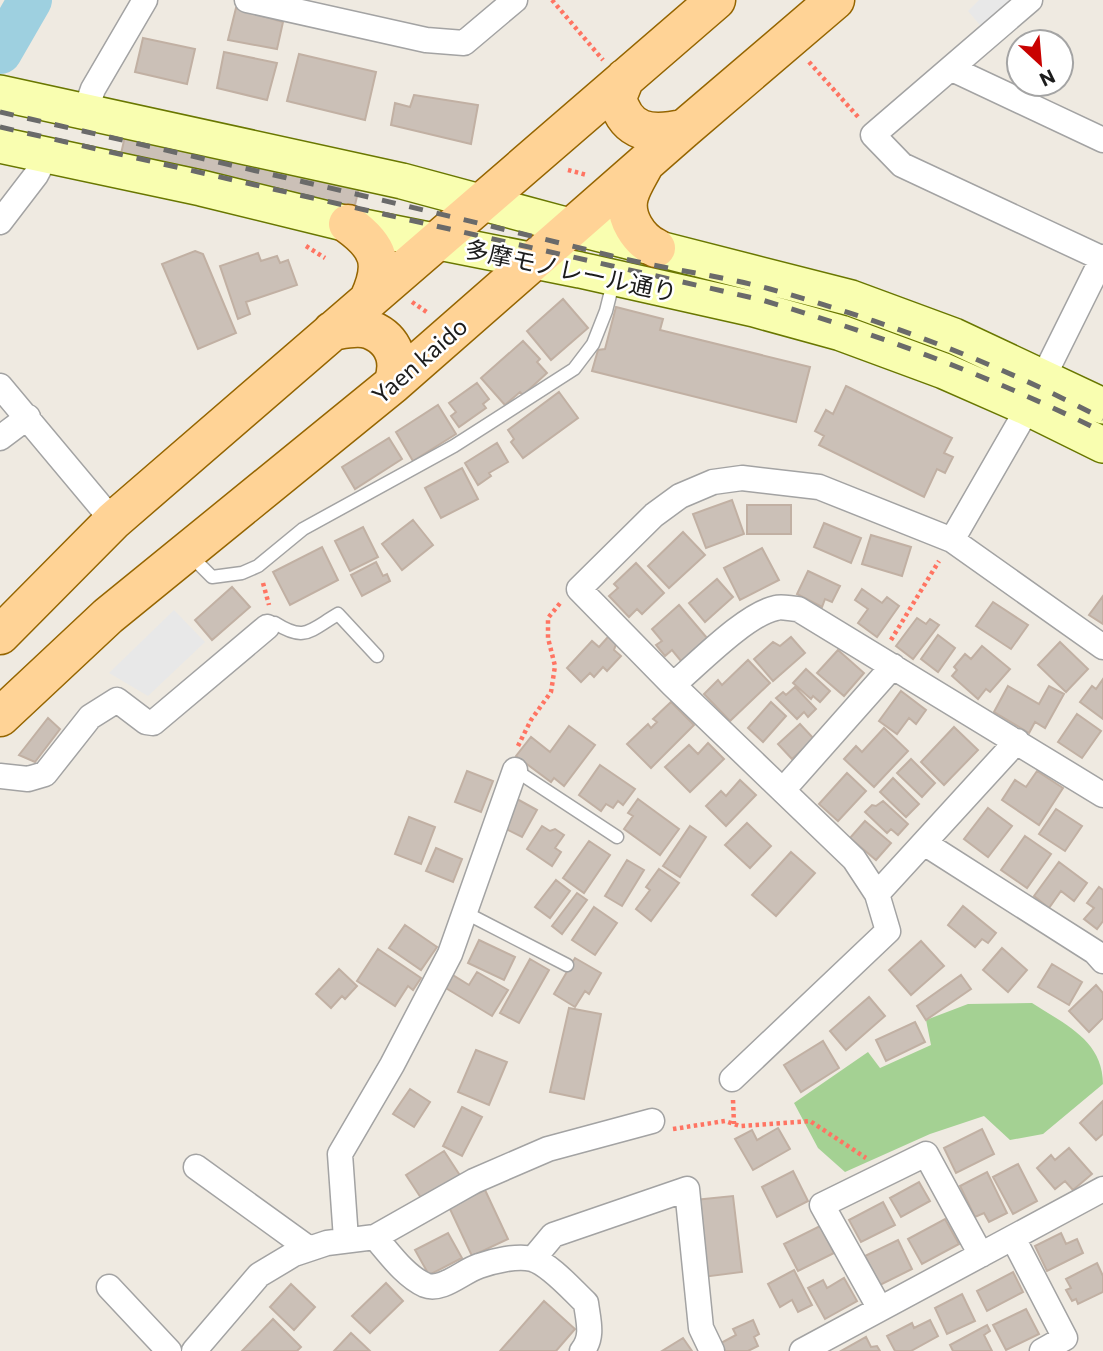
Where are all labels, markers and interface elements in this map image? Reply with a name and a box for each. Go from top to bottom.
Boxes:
north arrow [1005,28,1075,98]
text: N [1036,65,1059,92]
street label: 多摩モノレール通り [462,233,680,307]
street label: Yaen kaido [365,311,473,409]

